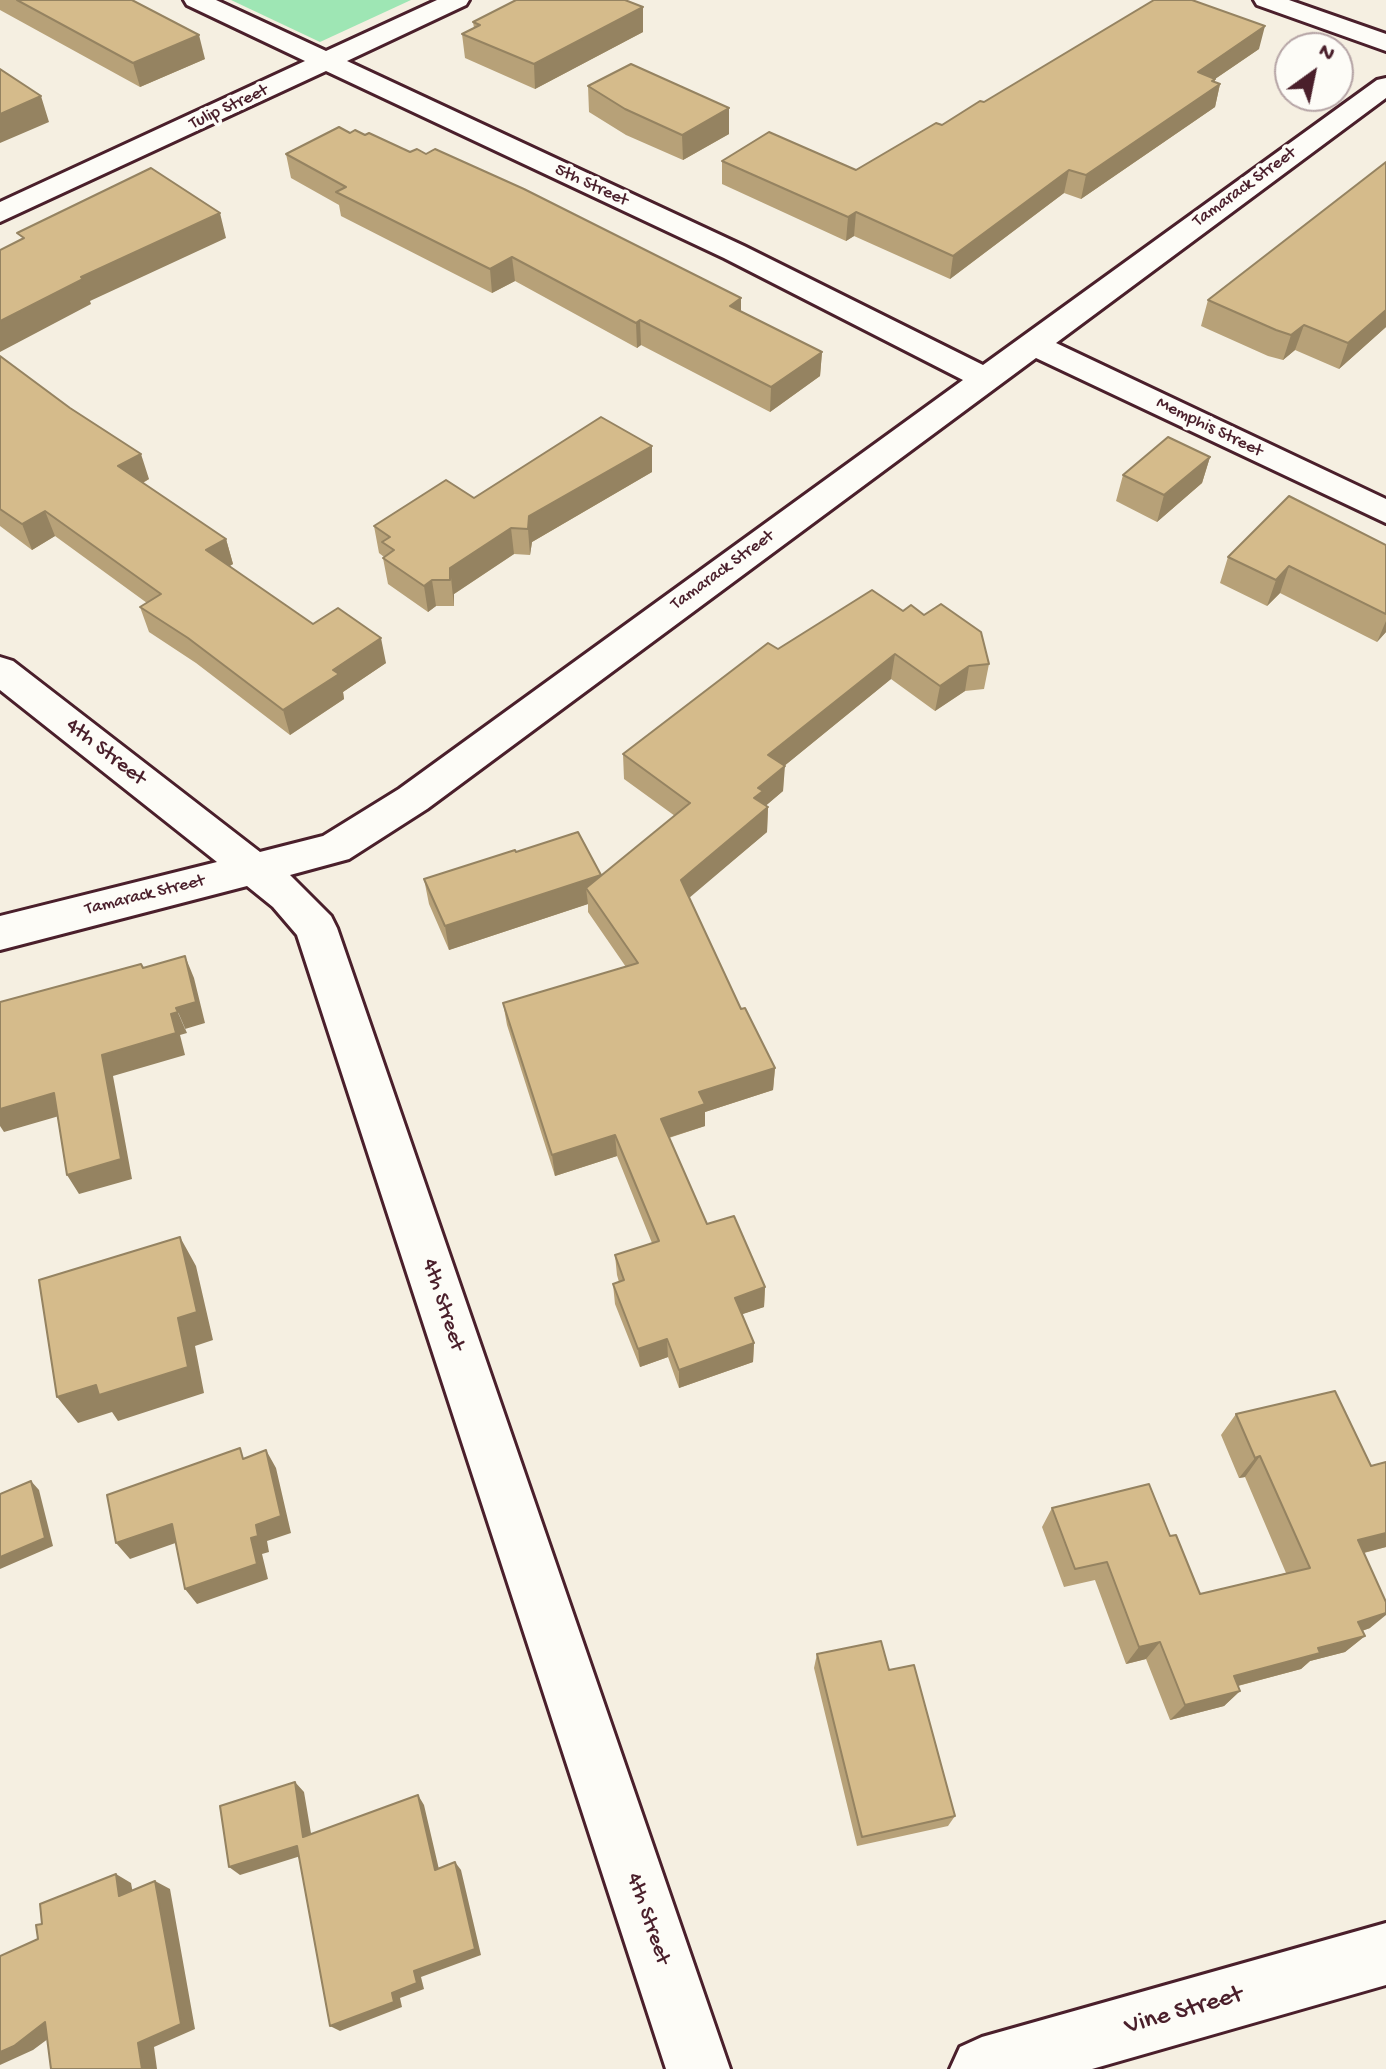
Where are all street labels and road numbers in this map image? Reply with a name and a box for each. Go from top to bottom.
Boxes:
street label: Tulip Street [186,80,272,136]
street label: Tamarack Street [1189,143,1301,233]
street label: 5th Street [551,160,631,212]
street label: Memphis Street [1152,393,1266,463]
street label: Tamarack Street [667,526,779,616]
street label: 4th Street [59,713,151,793]
street label: Tamarack Street [83,871,207,921]
street label: 4th Street [415,1256,469,1354]
street label: 4th Street [619,1870,675,1968]
street label: Vine Street [1121,1980,1247,2044]

